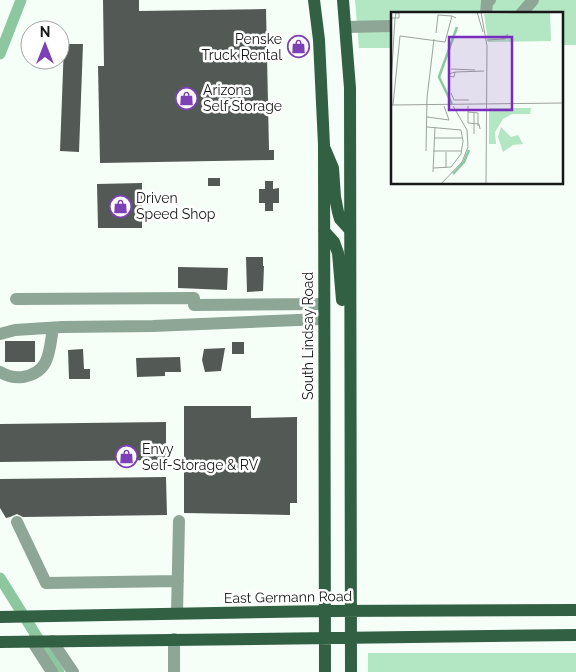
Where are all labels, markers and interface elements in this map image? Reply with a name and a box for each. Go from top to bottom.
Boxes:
inset map [391,12,564,185]
north arrow [20,20,70,70]
text: N [40,24,50,40]
place label: Penske Truck Rental [201,31,282,63]
shop icon: Penske Truck Rental [286,35,310,59]
place label: Arizona Self Storage [203,82,282,114]
shop icon: Arizona Self Storage [175,86,199,110]
place label: Driven Speed Shop [136,190,216,222]
shop icon: Driven Speed Shop [108,194,132,218]
street label: South Lindsay Road [300,272,316,400]
place label: Envy Self-Storage & RV [142,441,259,473]
shop icon: Envy Self-Storage & RV [114,445,138,469]
street label: East Germann Road [224,588,352,606]

